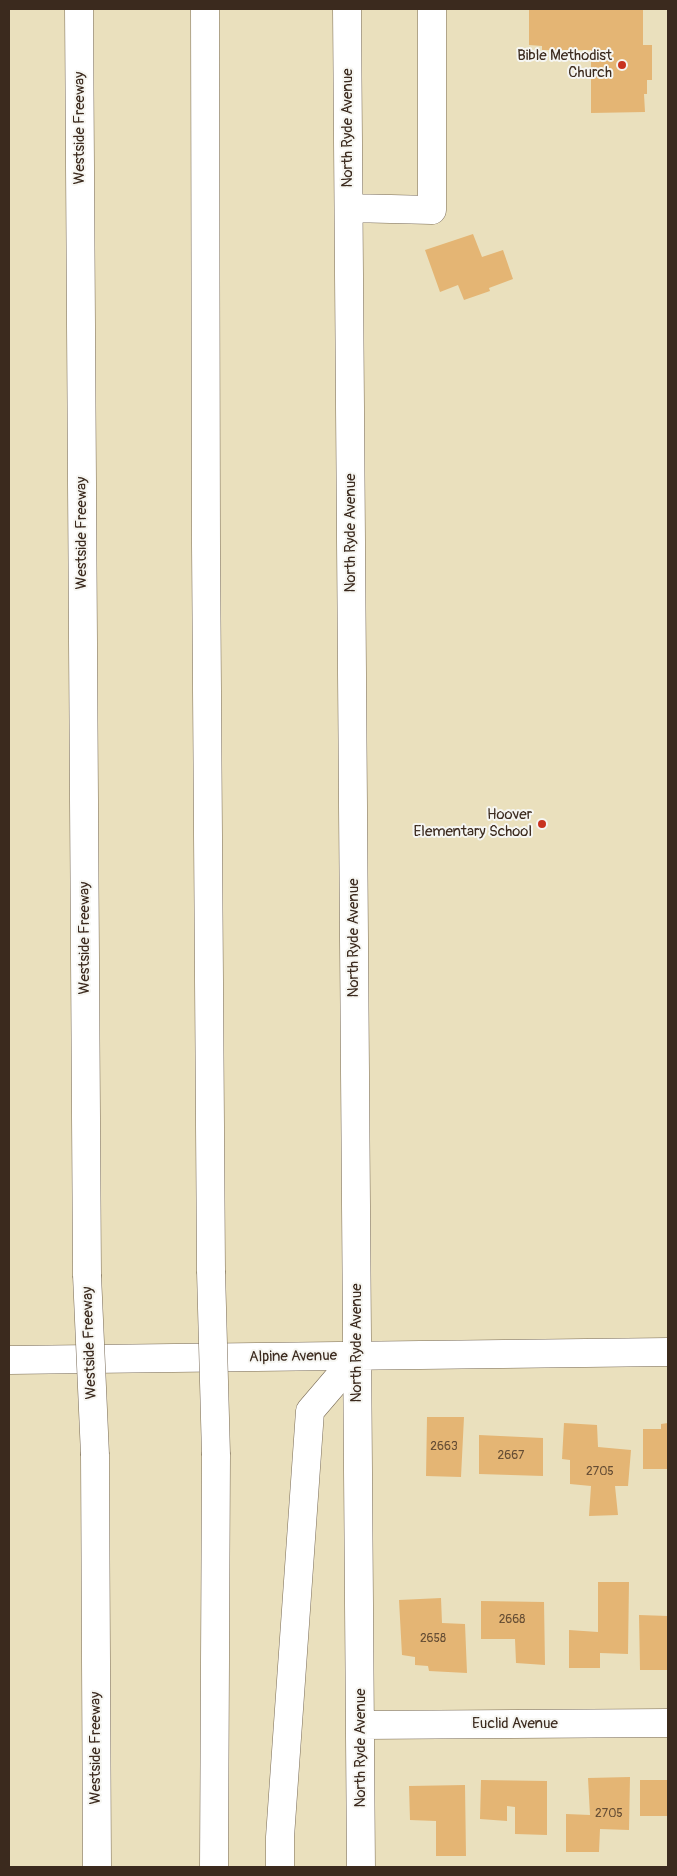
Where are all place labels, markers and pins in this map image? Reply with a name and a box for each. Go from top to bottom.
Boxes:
place label: Bible Methodist Church [517,47,612,82]
marker: Bible Methodist Church [616,59,628,71]
place label: Hoover Elementary School [414,806,532,841]
marker: Hoover Elementary School [536,818,548,830]

